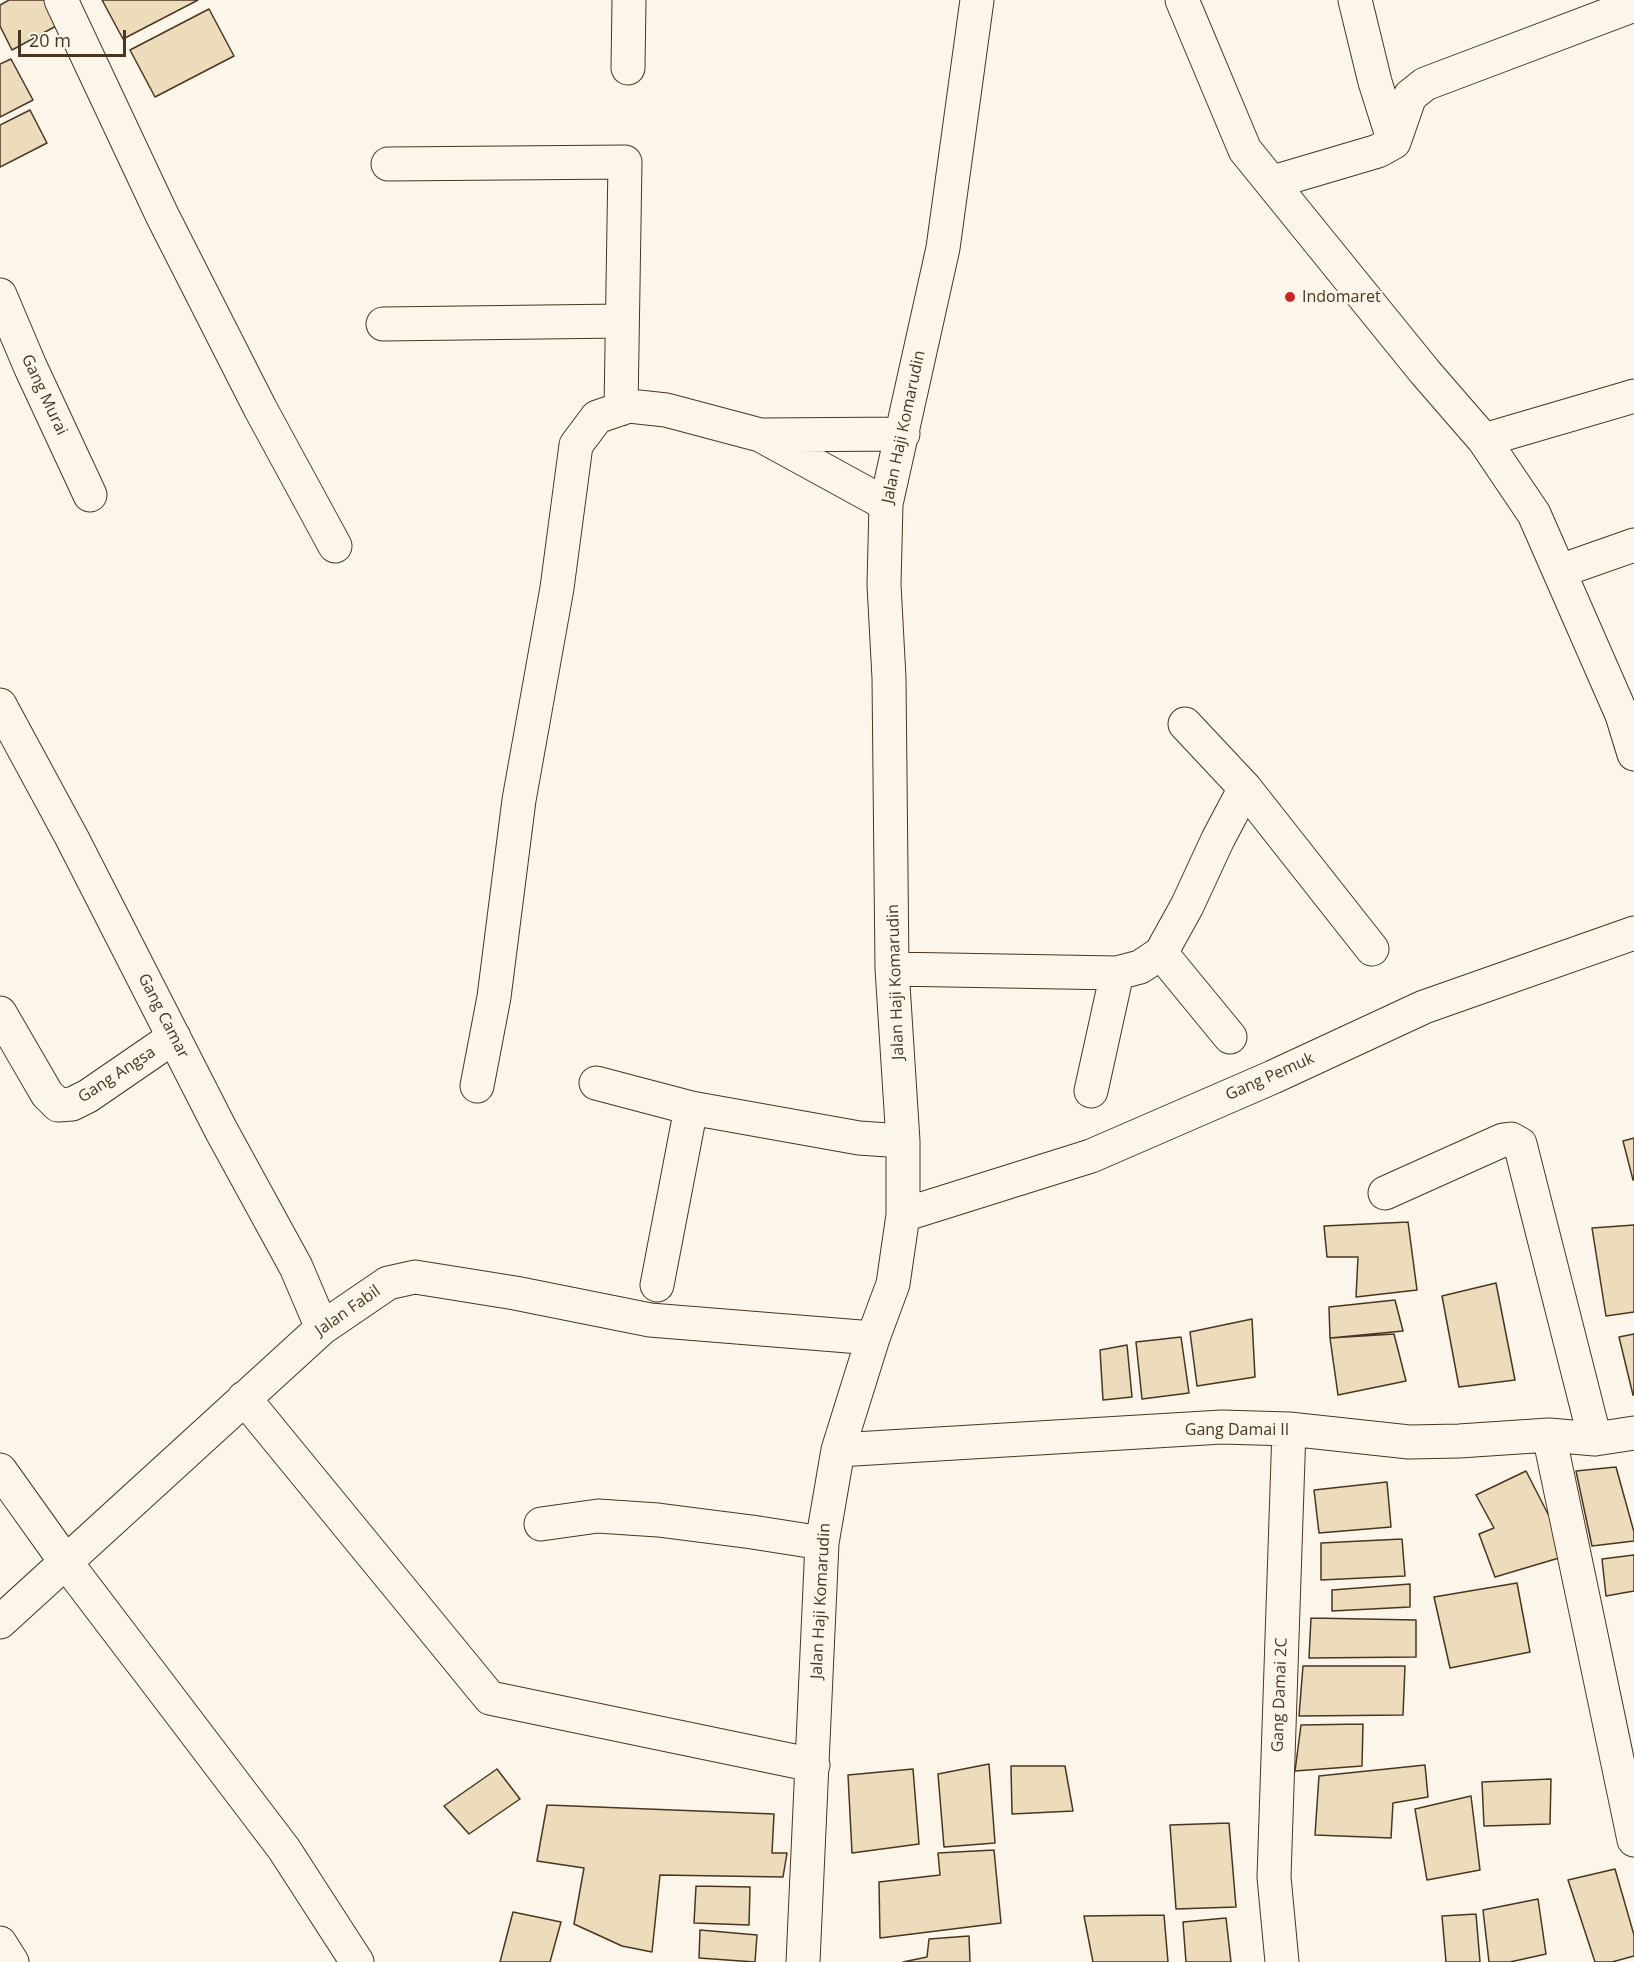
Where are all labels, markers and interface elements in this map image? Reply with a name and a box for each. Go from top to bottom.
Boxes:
scale bar [21,18,129,56]
text: 20 m [29,28,71,52]
place label: Indomaret [1302,287,1381,307]
marker: Indomaret [1283,290,1297,304]
street label: Jalan Haji Komarudin [878,349,930,505]
street label: Gang Murai [17,352,71,438]
street label: Jalan Haji Komarudin [884,904,908,1060]
street label: Gang Camar [133,970,193,1062]
street label: Gang Angsa [75,1043,159,1107]
street label: Gang Pemuk [1223,1049,1317,1105]
street label: Jalan Fabil [312,1282,384,1340]
street label: Gang Damai II [1185,1420,1289,1440]
street label: Jalan Haji Komarudin [807,1523,835,1679]
street label: Gang Damai 2C [1268,1637,1292,1753]

